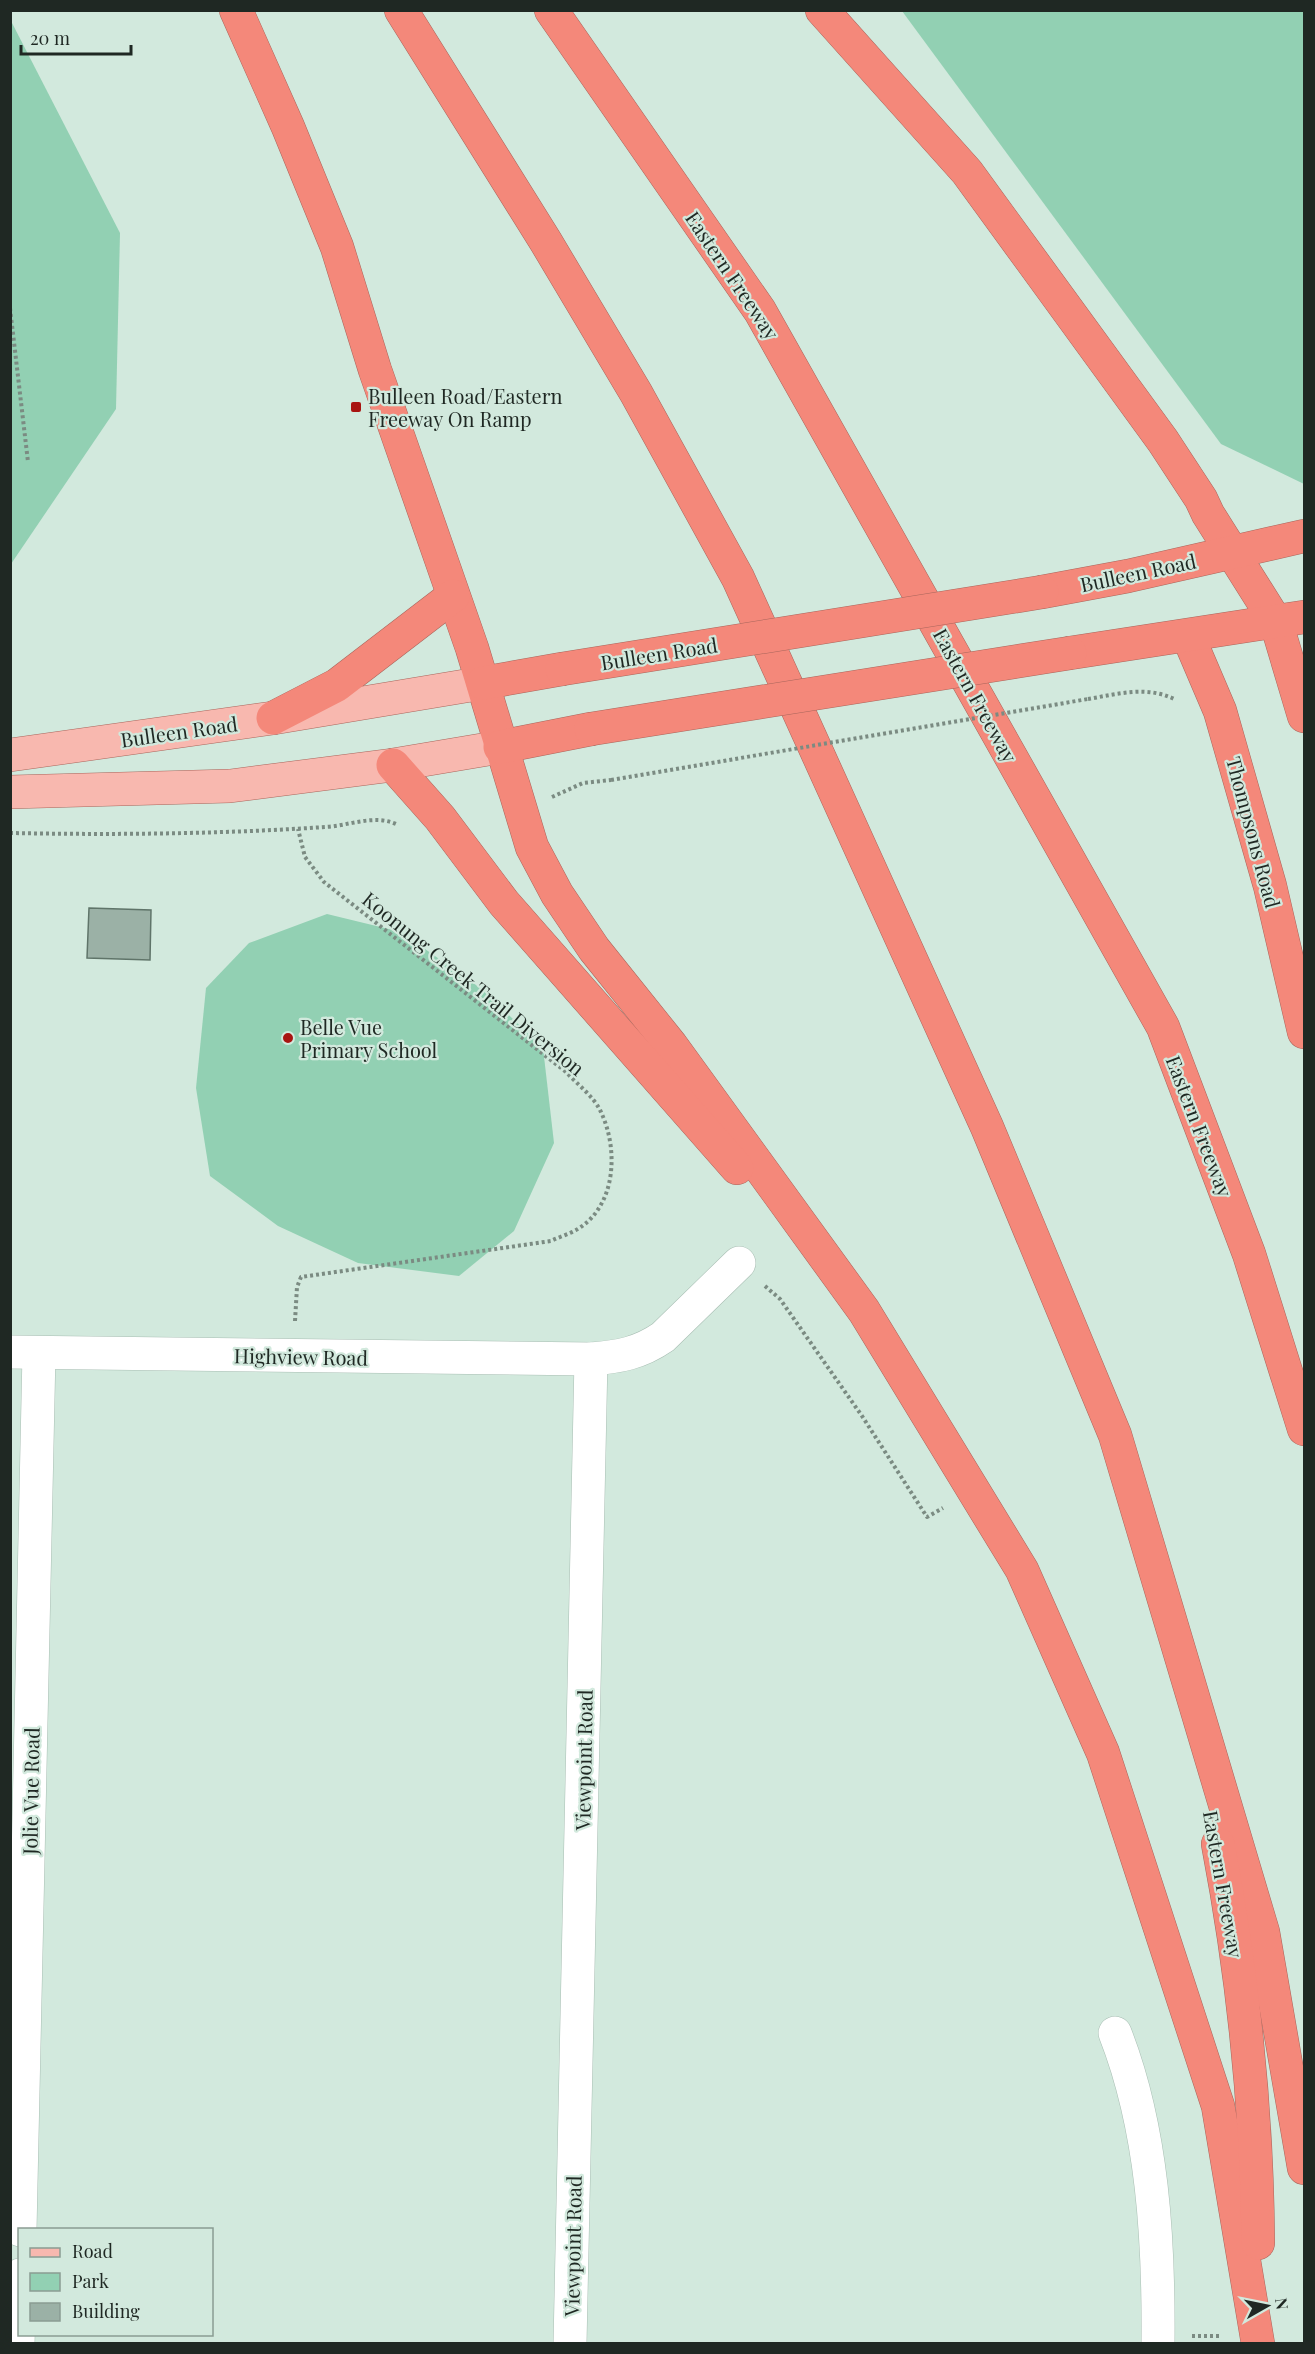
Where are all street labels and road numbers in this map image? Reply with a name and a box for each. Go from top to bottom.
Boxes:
street label: Eastern Freeway [680,206,786,344]
street label: Bulleen Road [1077,546,1199,597]
street label: Eastern Freeway [928,623,1024,767]
street label: Bulleen Road [599,630,720,676]
street label: Bulleen Road [119,709,240,753]
street label: Thompsons Road [1221,753,1287,911]
street label: Koonung Creek Trail Diversion [357,885,591,1081]
street label: Eastern Freeway [1161,1051,1239,1201]
street label: Highview Road [234,1341,369,1371]
street label: Viewpoint Road [568,1689,598,1832]
street label: Jolie Vue Road [15,1727,45,1856]
street label: Eastern Freeway [1198,1808,1250,1960]
street label: Viewpoint Road [557,2175,587,2318]

